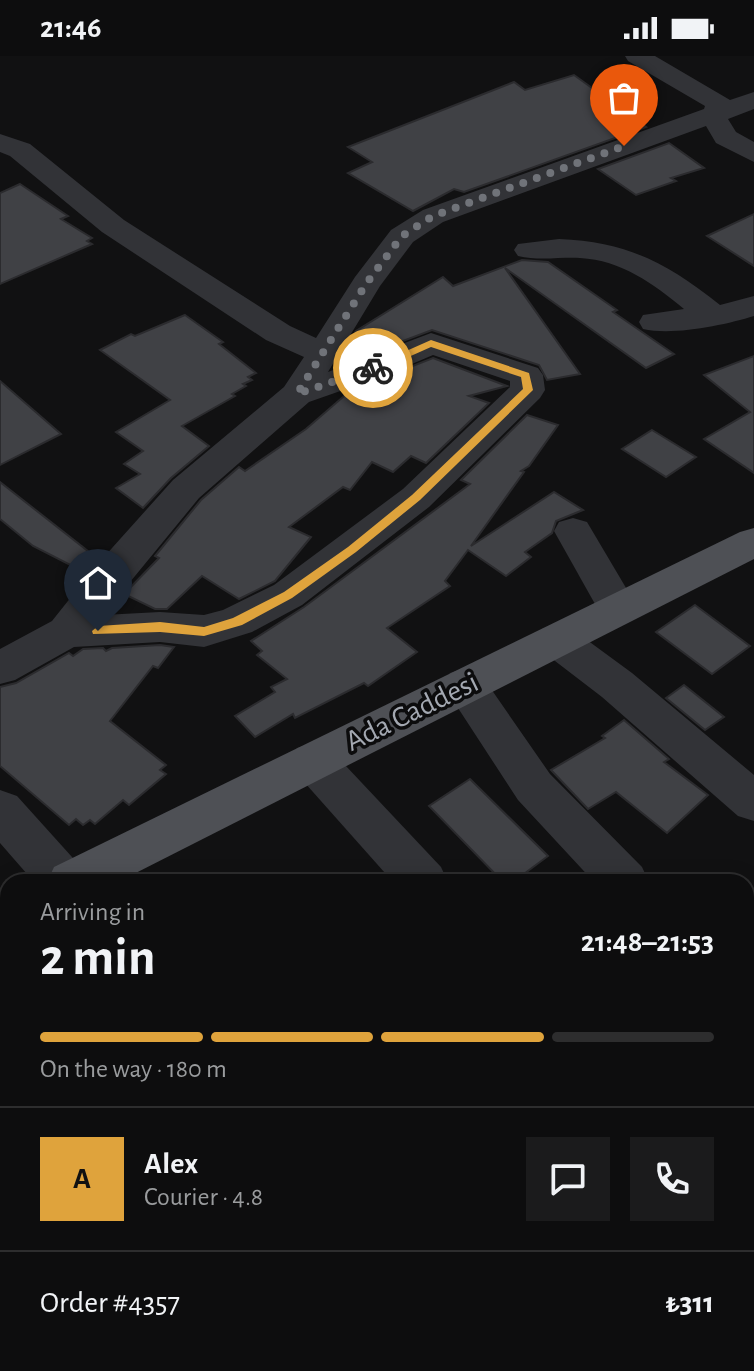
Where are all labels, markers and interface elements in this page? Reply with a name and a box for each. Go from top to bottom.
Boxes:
text: 21:46 [40,13,101,43]
pin [590,64,658,146]
icon: bag [602,76,646,120]
courier [333,328,413,408]
icon: bike [351,346,395,390]
pin [64,549,132,631]
icon: home [76,561,120,605]
street label: Ada Caddesi [341,667,483,757]
text: Arriving in [40,899,145,925]
text: 21:48–21:53 [581,927,714,957]
text: 2 min [40,932,155,984]
text: On the way · 180 m [40,1056,227,1082]
button: chat [526,1137,610,1221]
button: phone [630,1137,714,1221]
text: Alex [144,1149,198,1179]
text: A [73,1164,91,1194]
text: Courier · 4.8 [144,1184,263,1210]
text: Order #4357 [40,1288,180,1318]
text: ₺311 [665,1288,714,1318]

